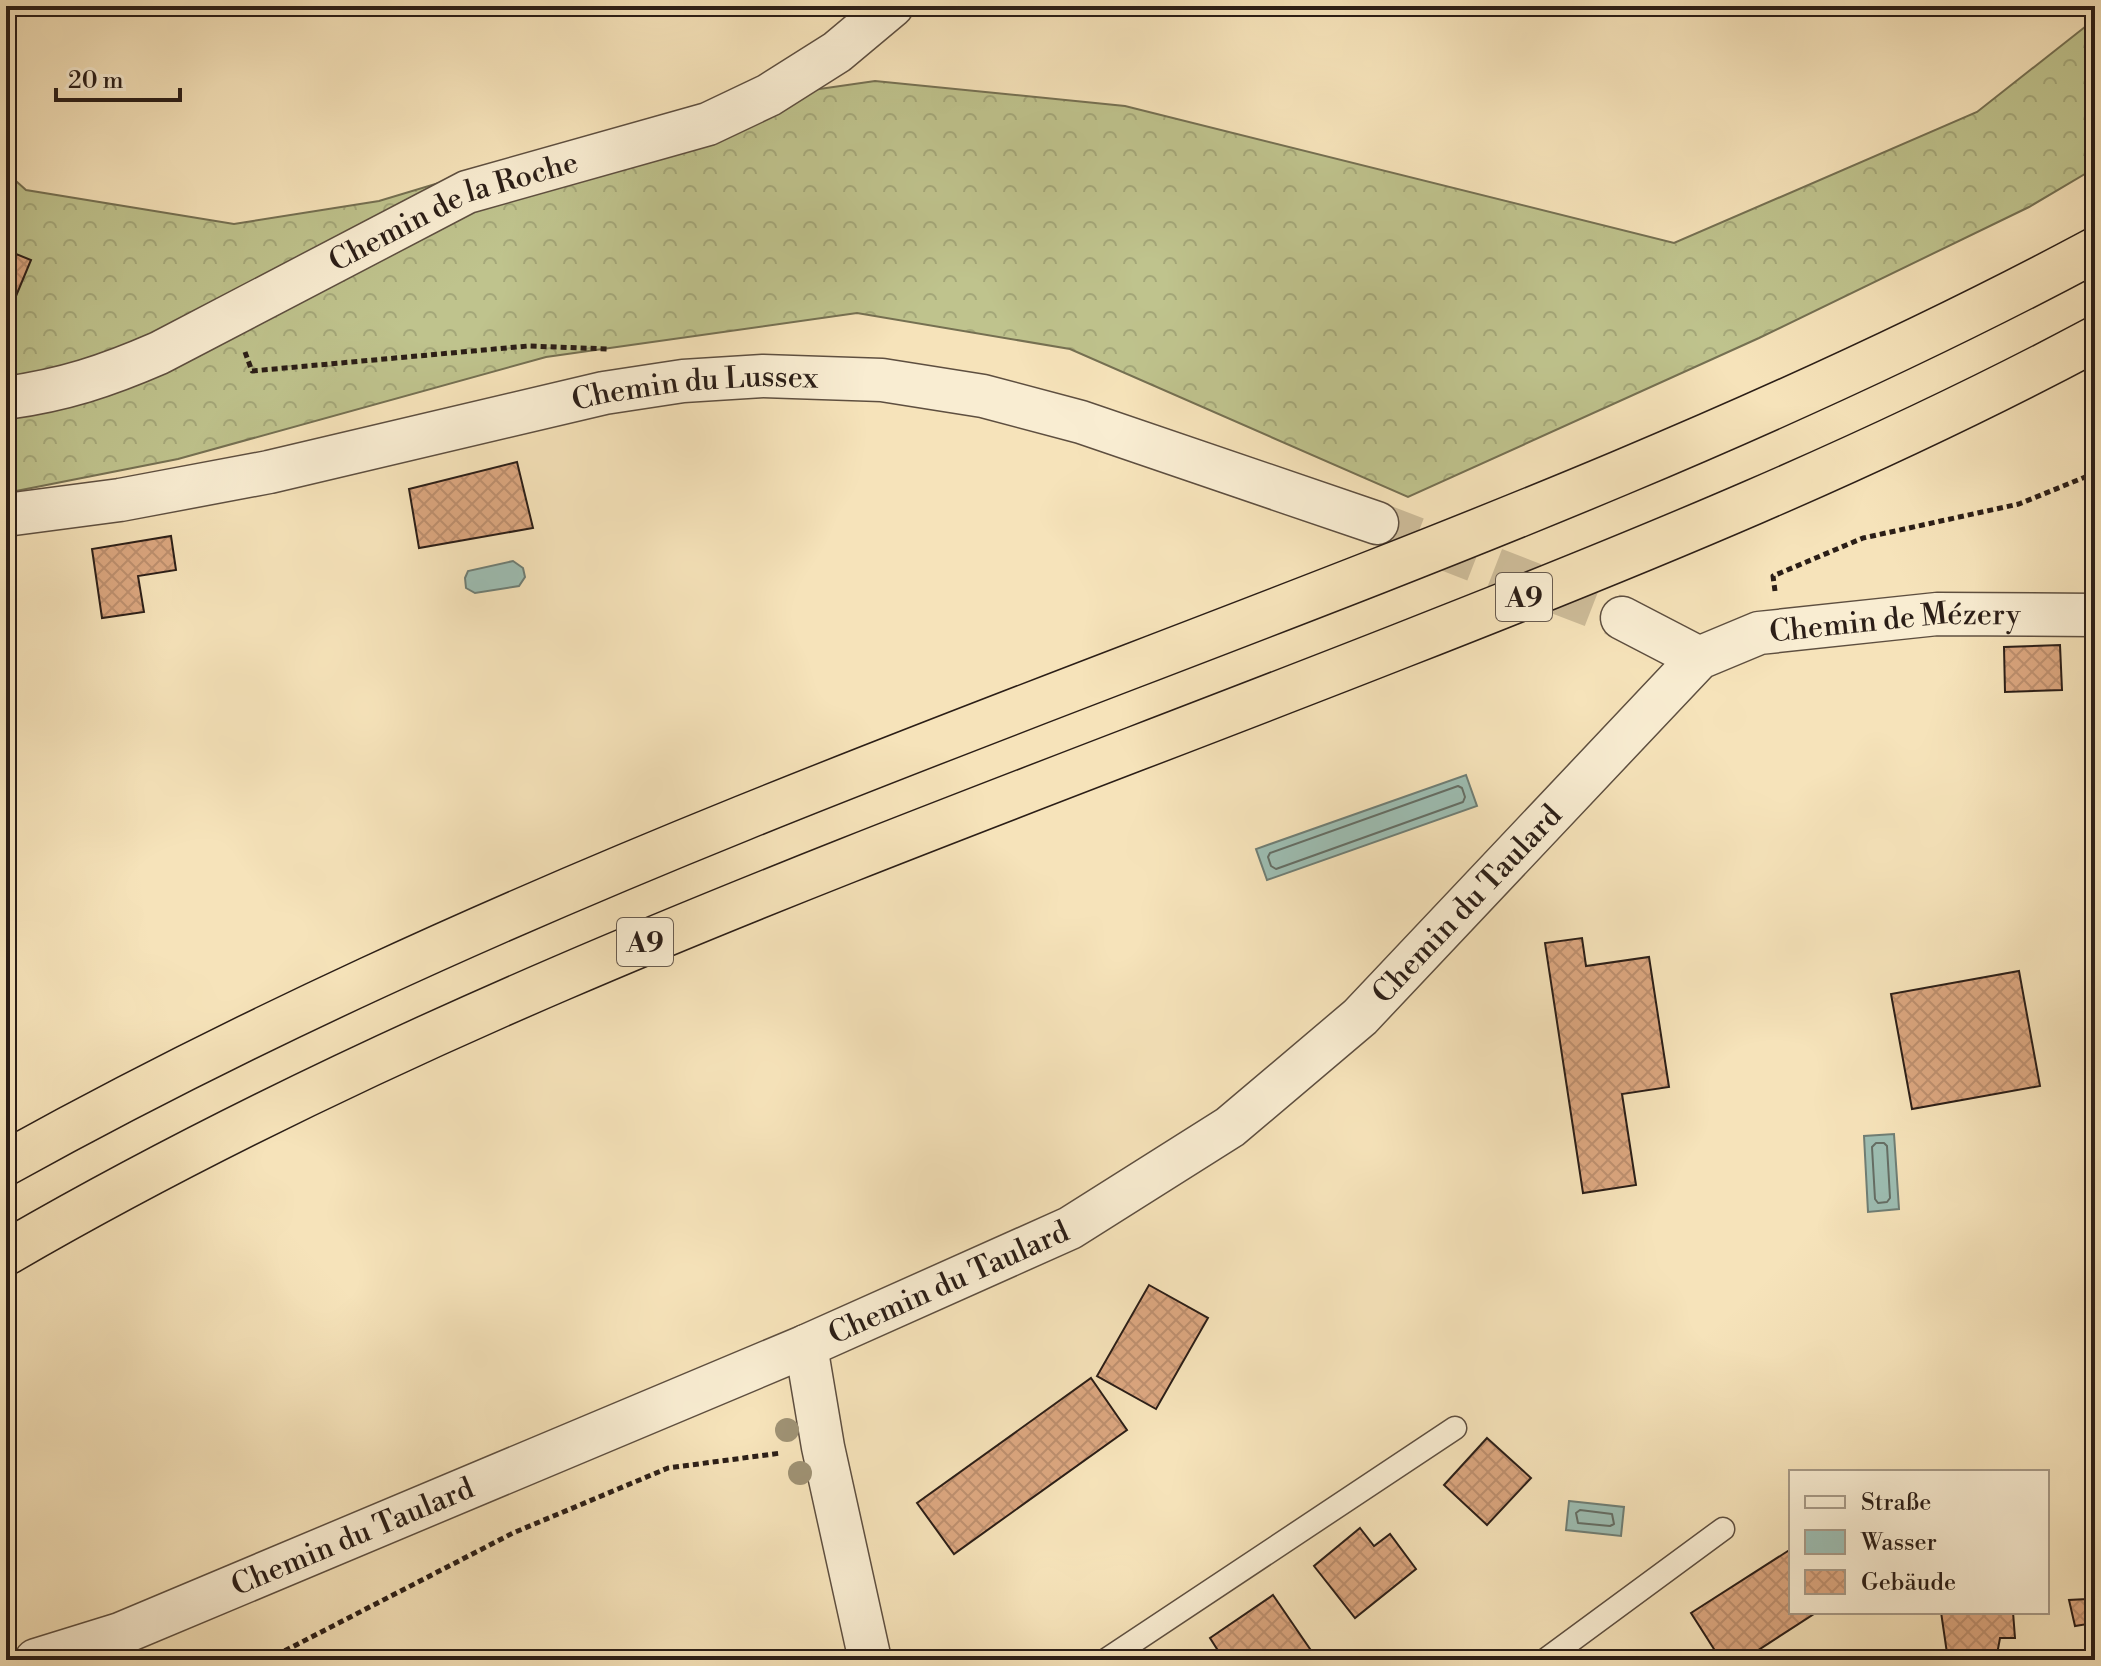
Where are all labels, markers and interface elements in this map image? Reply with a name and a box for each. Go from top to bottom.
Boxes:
scale bar [56,52,180,102]
text: 20 m [68,66,124,96]
street label: Chemin de la Roche [323,144,583,281]
street label: Chemin du Lussex [568,358,819,420]
road number: A9 [1496,573,1552,621]
street label: Chemin de Mézery [1768,595,2021,652]
street label: Chemin du Taulard [1364,797,1570,1012]
road number: A9 [617,918,673,966]
street label: Chemin du Taulard [823,1213,1075,1354]
street label: Chemin du Taulard [226,1470,480,1605]
legend [1789,1470,2049,1614]
text: Straße [1861,1488,1931,1518]
text: Wasser [1860,1528,1937,1558]
text: Gebäude [1861,1568,1956,1598]

